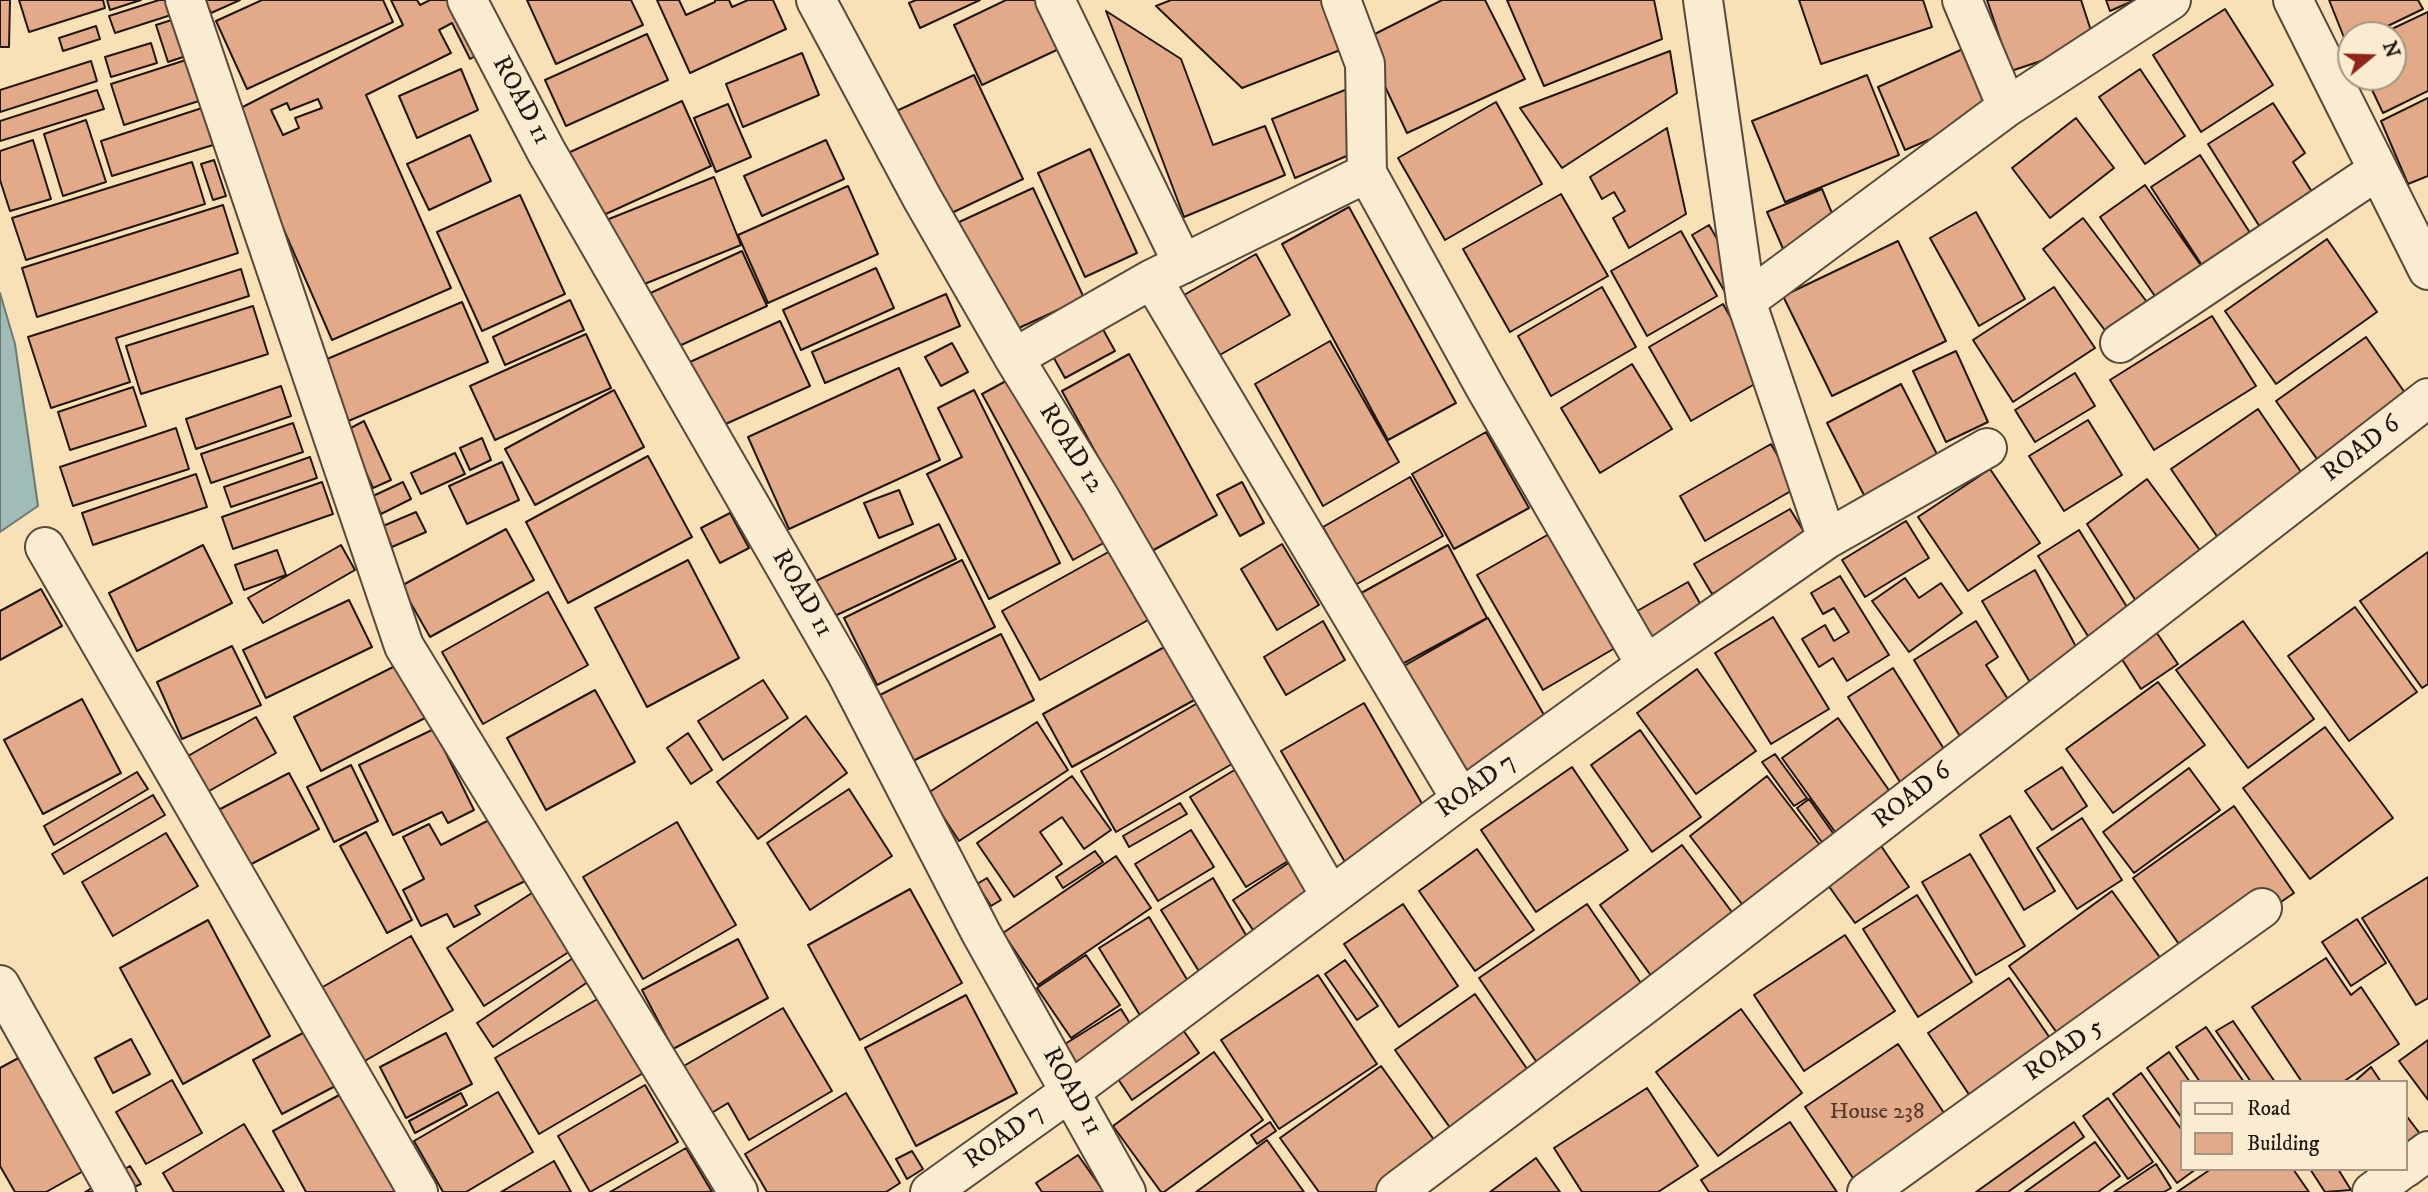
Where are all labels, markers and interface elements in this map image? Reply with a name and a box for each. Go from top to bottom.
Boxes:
north arrow [2337,21,2407,91]
text: N [2377,39,2404,61]
street label: ROAD 11 [484,51,556,151]
street label: ROAD 12 [1031,399,1109,499]
street label: ROAD 6 [2317,410,2407,490]
street label: ROAD 11 [764,545,838,643]
street label: ROAD 7 [1431,748,1523,826]
street label: ROAD 6 [1868,757,1958,837]
street label: ROAD 5 [2019,1012,2111,1090]
street label: ROAD 11 [1034,1043,1108,1141]
legend [2180,1080,2407,1171]
text: Road [2247,1096,2291,1122]
street label: ROAD 7 [959,1099,1051,1177]
house number: House 238 [1830,1099,1924,1127]
text: Building [2247,1131,2319,1157]

